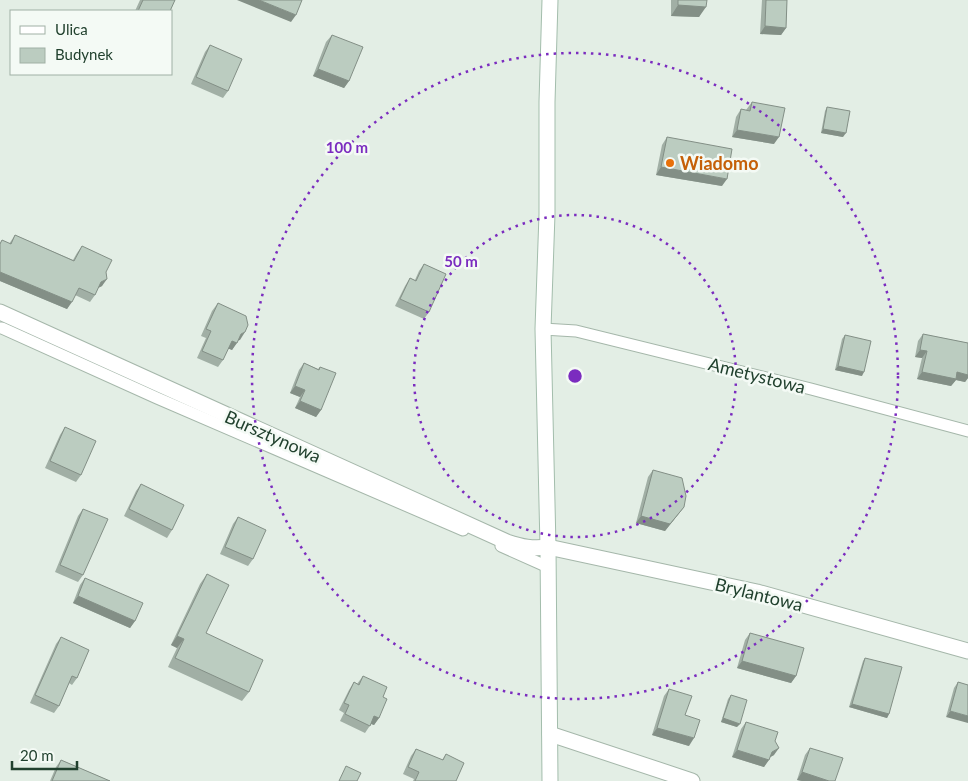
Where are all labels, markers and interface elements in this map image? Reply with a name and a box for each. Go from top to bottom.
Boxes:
legend [10,10,172,75]
text: Ulica [55,20,88,38]
text: Budynek [55,45,113,63]
text: 100 m [326,138,368,156]
place label: Wiadomo [680,152,759,174]
marker: Wiadomo [664,157,676,169]
text: 50 m [444,252,478,270]
street label: Ametystowa [706,352,808,398]
centre of rings [566,367,584,385]
street label: Bursztynowa [222,405,324,467]
street label: Brylantowa [713,572,805,616]
scale bar [12,738,78,770]
text: 20 m [20,746,54,764]

